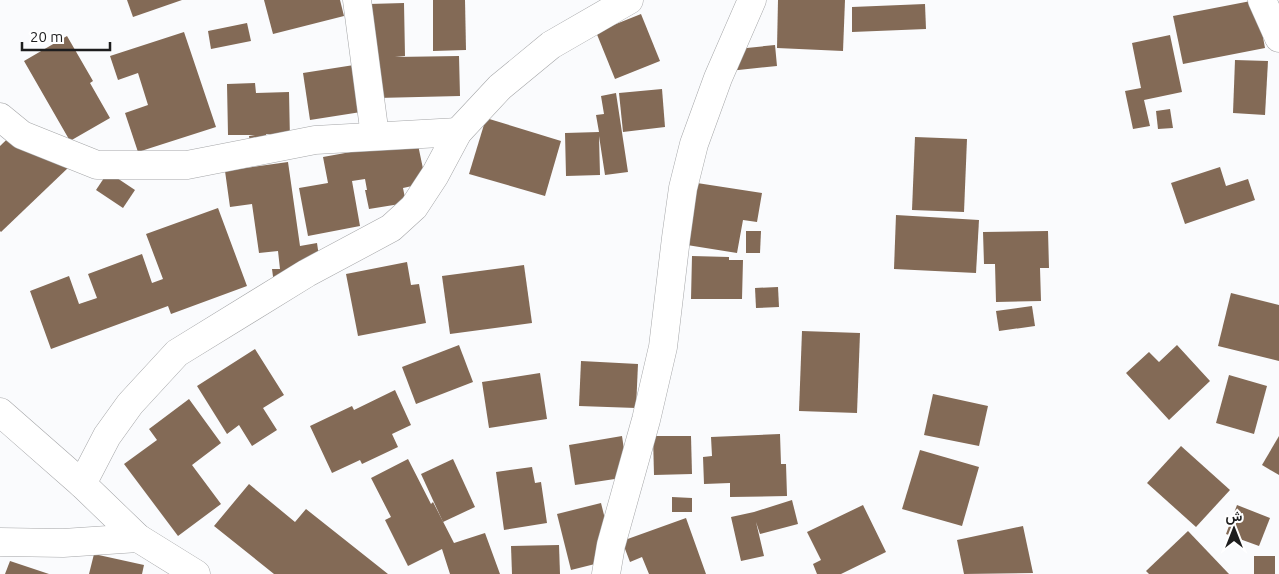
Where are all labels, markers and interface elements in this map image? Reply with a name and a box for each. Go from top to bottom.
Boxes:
scale bar [22,20,110,52]
text: 20 m [30,28,63,45]
north arrow [1209,504,1259,554]
text: ش [1226,508,1243,525]

